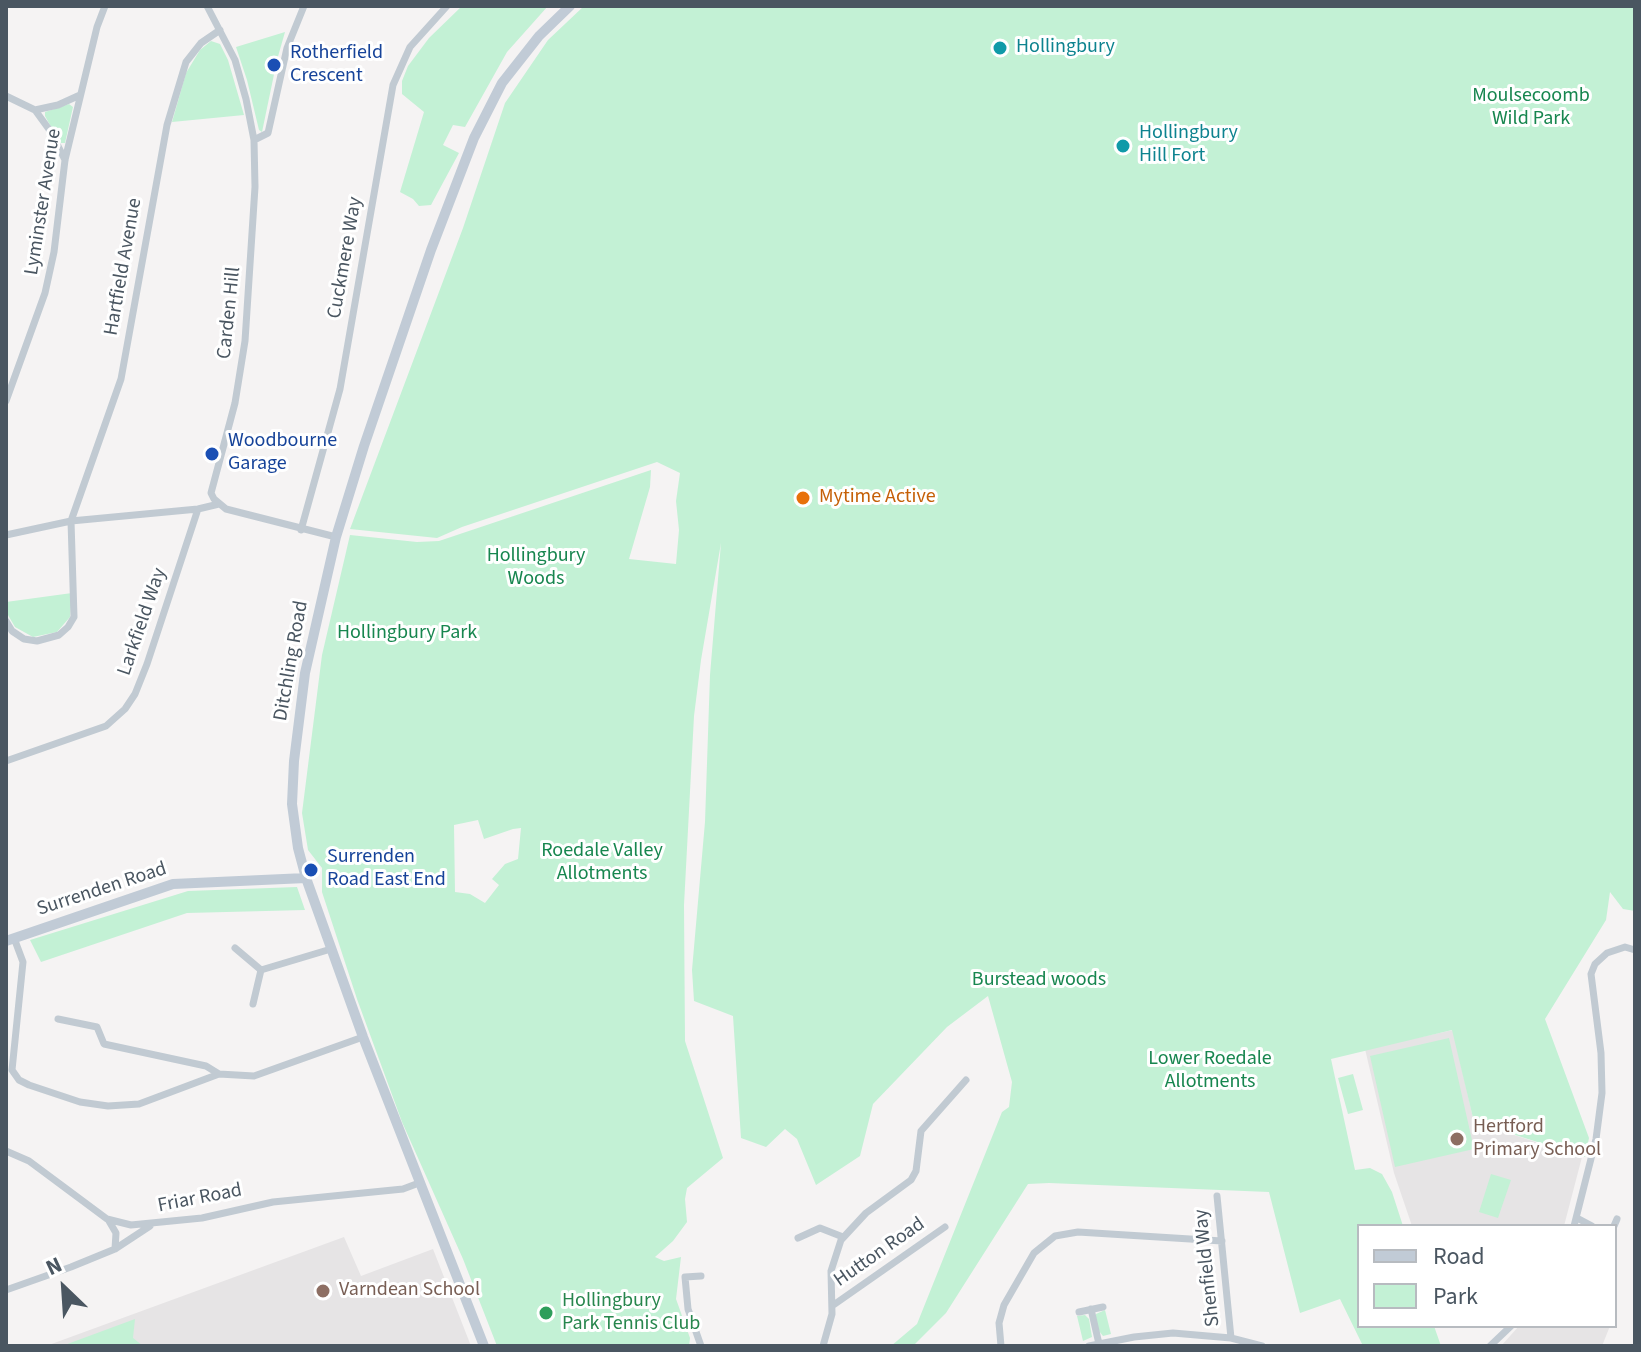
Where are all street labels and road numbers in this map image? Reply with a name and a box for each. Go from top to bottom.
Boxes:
street label: Lyminster Avenue [21,127,67,277]
street label: Cuckmere Way [323,195,369,321]
street label: Hartfield Avenue [100,196,148,338]
street label: Carden Hill [213,266,247,360]
street label: Larkfield Way [113,565,173,679]
street label: Ditchling Road [270,599,314,723]
street label: Surrenden Road [34,858,170,922]
street label: Friar Road [156,1179,244,1219]
street label: Shenfield Way [1190,1208,1226,1328]
street label: Hutton Road [830,1213,930,1293]

